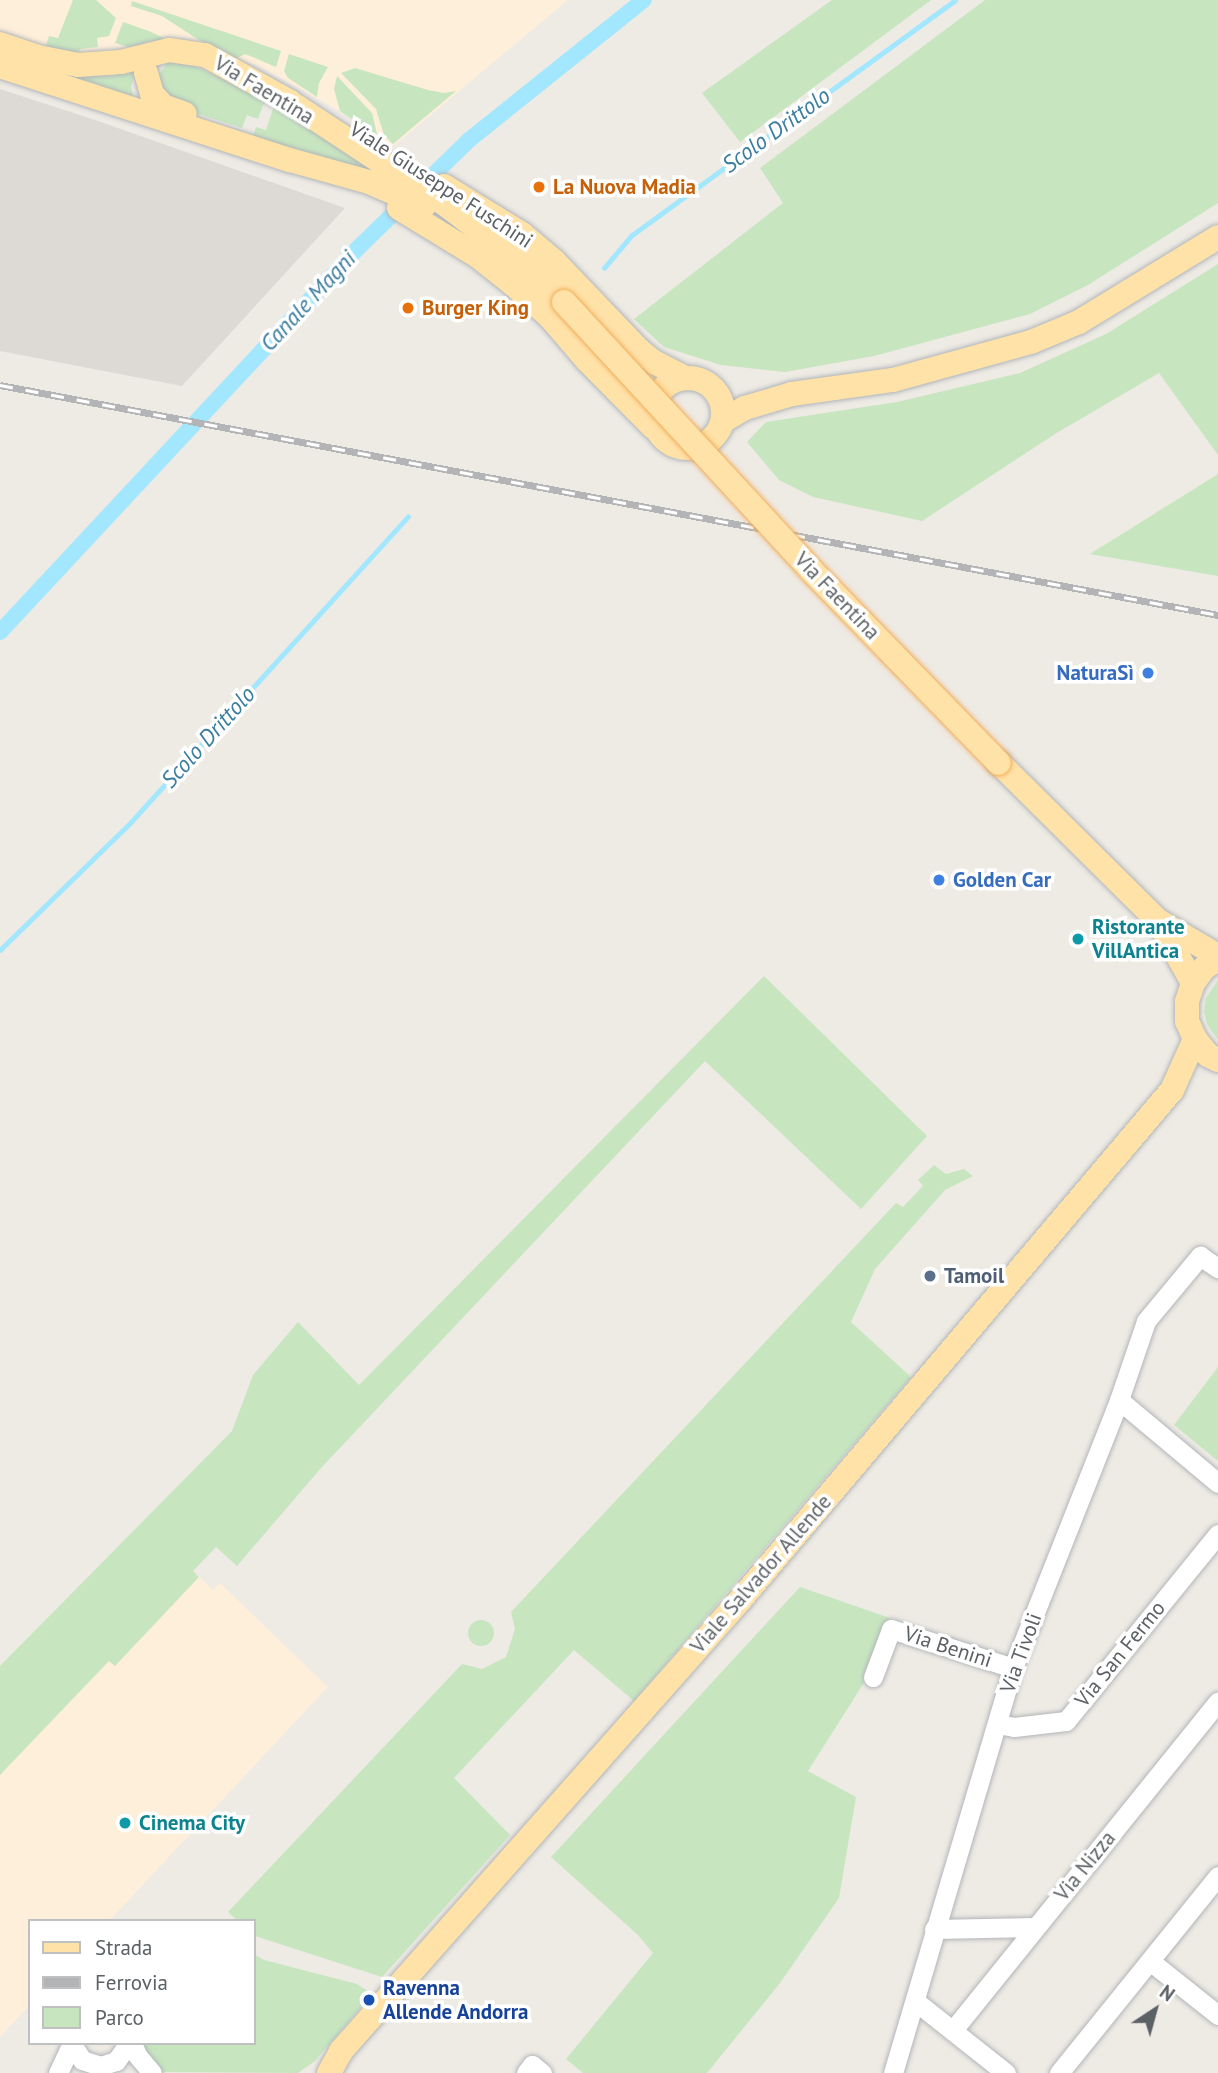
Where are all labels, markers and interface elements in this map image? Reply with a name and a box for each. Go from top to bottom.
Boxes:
street label: Via Faentina [210,50,318,130]
water label: Scolo Drittolo [716,81,836,179]
street label: Viale Giuseppe Fuschini [345,116,537,254]
place label: La Nuova Madia [553,174,696,200]
marker: La Nuova Madia [531,179,547,195]
water label: Canale Magni [255,245,361,357]
place label: Burger King [422,295,529,321]
marker: Burger King [400,300,416,316]
street label: Via Faentina [789,547,885,645]
place label: NaturaSì [1057,660,1134,686]
marker: NaturaSì [1140,665,1156,681]
water label: Scolo Drittolo [155,681,261,793]
place label: Golden Car [953,867,1051,893]
marker: Golden Car [931,872,947,888]
place label: Ristorante VillAntica [1092,914,1185,964]
marker: Ristorante VillAntica [1070,931,1086,947]
place label: Tamoil [944,1263,1004,1289]
marker: Tamoil [922,1268,938,1284]
street label: Viale Salvador Allende [685,1489,837,1659]
street label: Via San Fermo [1070,1596,1170,1712]
street label: Via Tivoli [995,1609,1047,1697]
street label: Via Benini [901,1621,995,1673]
place label: Cinema City [139,1810,245,1836]
marker: Cinema City [117,1815,133,1831]
street label: Via Nizza [1049,1826,1121,1906]
legend [28,1919,256,2045]
text: Strada [95,1934,153,1961]
text: Ferrovia [95,1969,168,1996]
place label: Ravenna Allende Andorra [383,1975,529,2025]
north arrow [1120,1975,1190,2045]
text: N [1155,1980,1179,2006]
marker: Ravenna Allende Andorra [361,1992,377,2008]
text: Parco [95,2004,144,2031]

